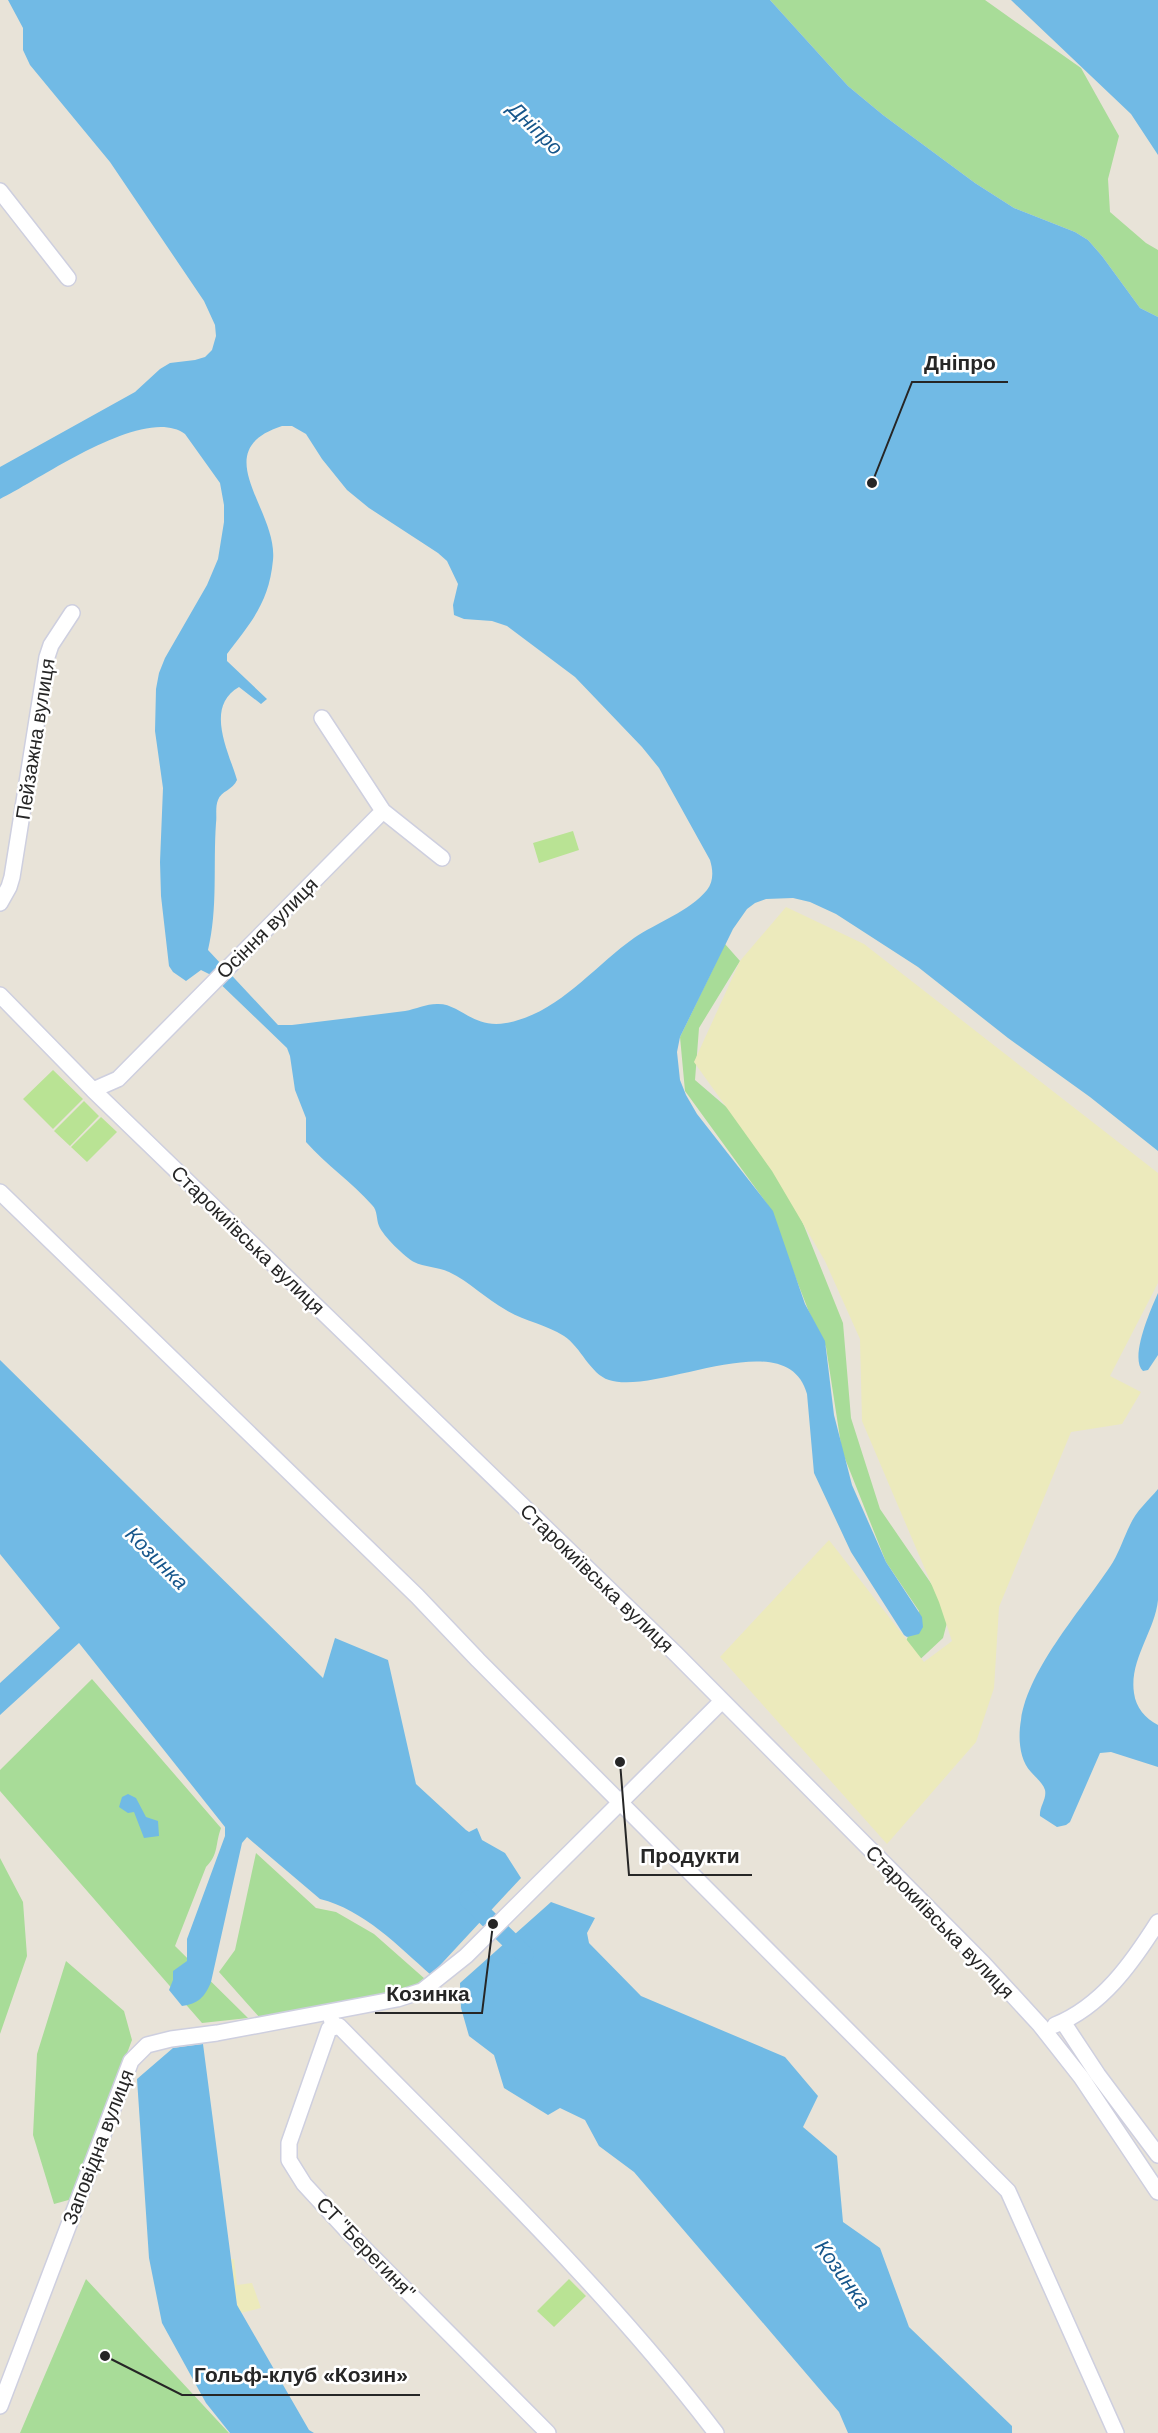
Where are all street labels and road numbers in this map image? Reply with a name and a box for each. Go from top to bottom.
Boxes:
street label: Пейзажна вулиця [11,657,59,821]
street label: Осіння вулиця [212,873,322,983]
street label: Старокиївська вулиця [167,1161,329,1319]
street label: Старокиївська вулиця [516,1499,678,1657]
street label: Старокиївська вулиця [861,1841,1019,2003]
street label: Заповідна вулиця [58,2066,138,2228]
street label: СТ "Берегиня" [312,2193,420,2303]

